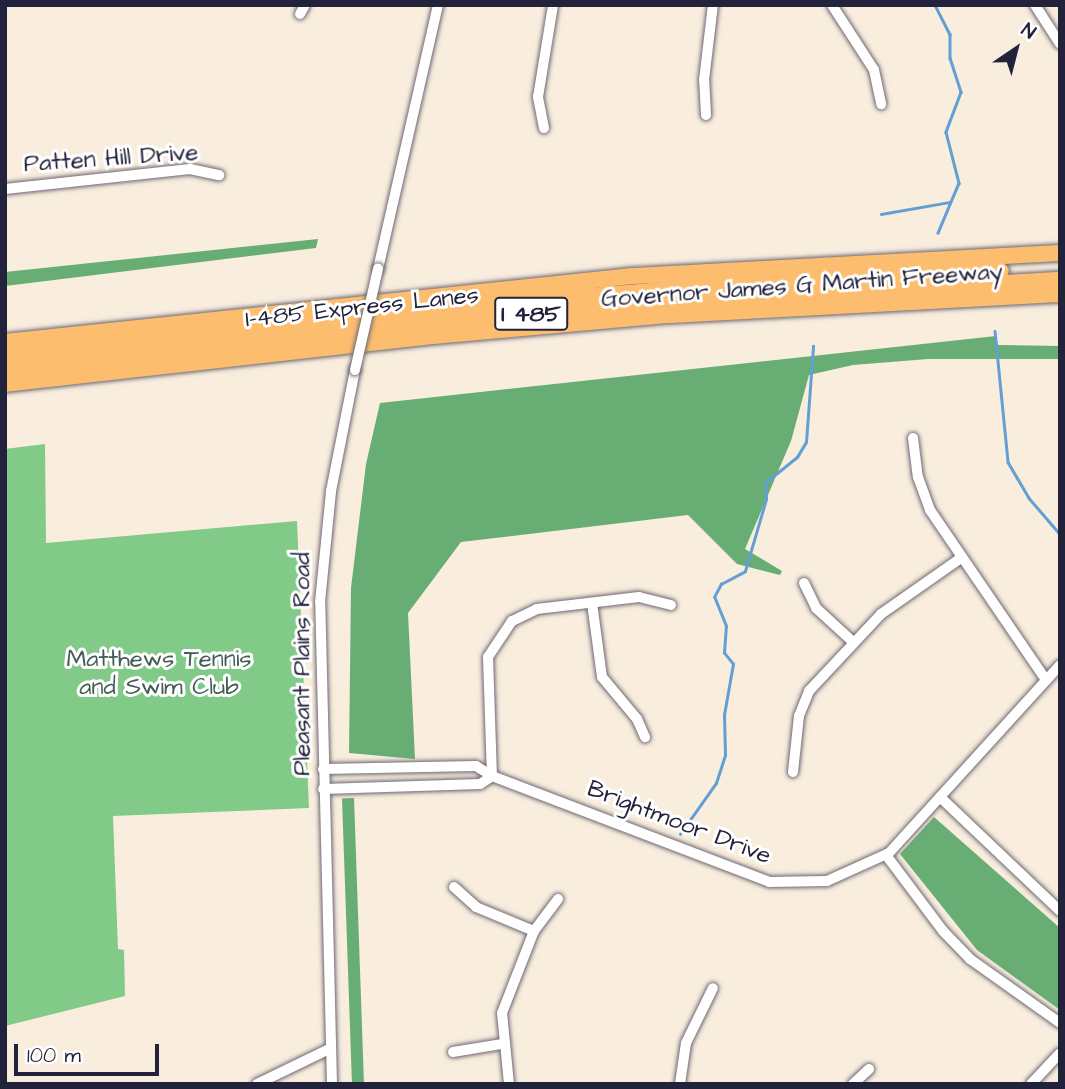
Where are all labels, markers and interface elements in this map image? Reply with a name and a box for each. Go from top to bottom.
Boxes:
north arrow [981,14,1051,84]
text: N [1016,17,1041,46]
street label: Patten Hill Drive [23,139,199,179]
street label: Governor James G Martin Freeway [600,258,1004,314]
street label: I-485 Express Lanes [244,281,480,335]
road number: I 485 [492,294,570,334]
street label: Pleasant Plains Road [289,552,317,776]
park label: Matthews Tennis and Swim Club [66,646,252,702]
street label: Brightmoor Drive [583,775,775,871]
scale bar [18,1030,163,1074]
text: 100 m [27,1041,81,1070]

